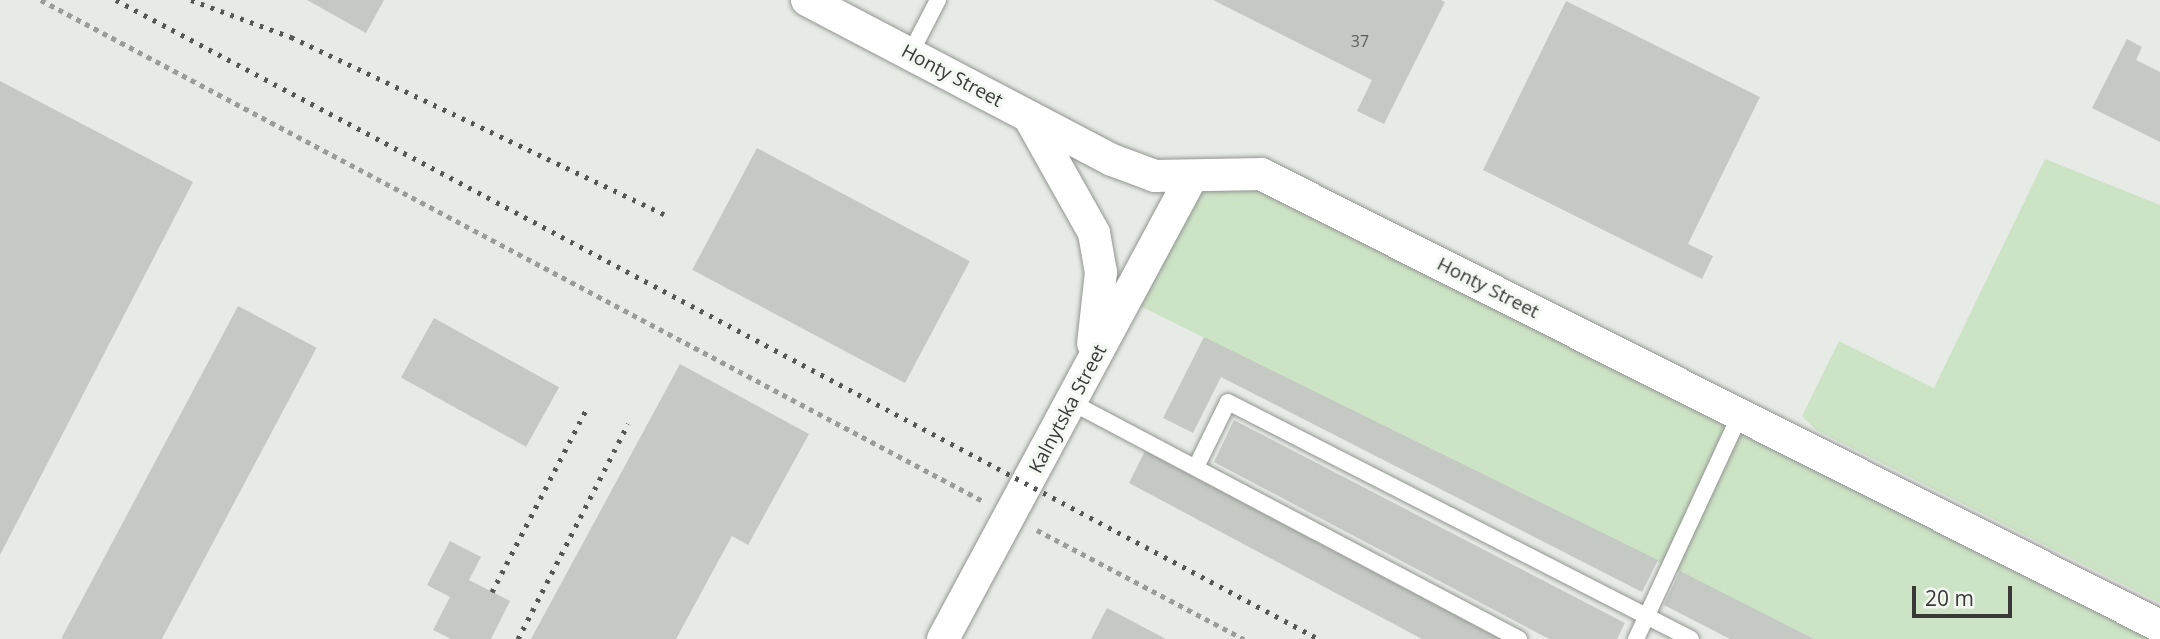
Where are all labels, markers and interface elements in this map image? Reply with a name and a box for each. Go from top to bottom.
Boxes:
house number: 37 [1351,31,1369,51]
street label: Honty Street [897,40,1007,112]
street label: Honty Street [1433,253,1543,323]
street label: Kalnytska Street [1024,341,1112,477]
scale bar [1915,572,2015,616]
text: 20 m [1925,584,1974,612]

